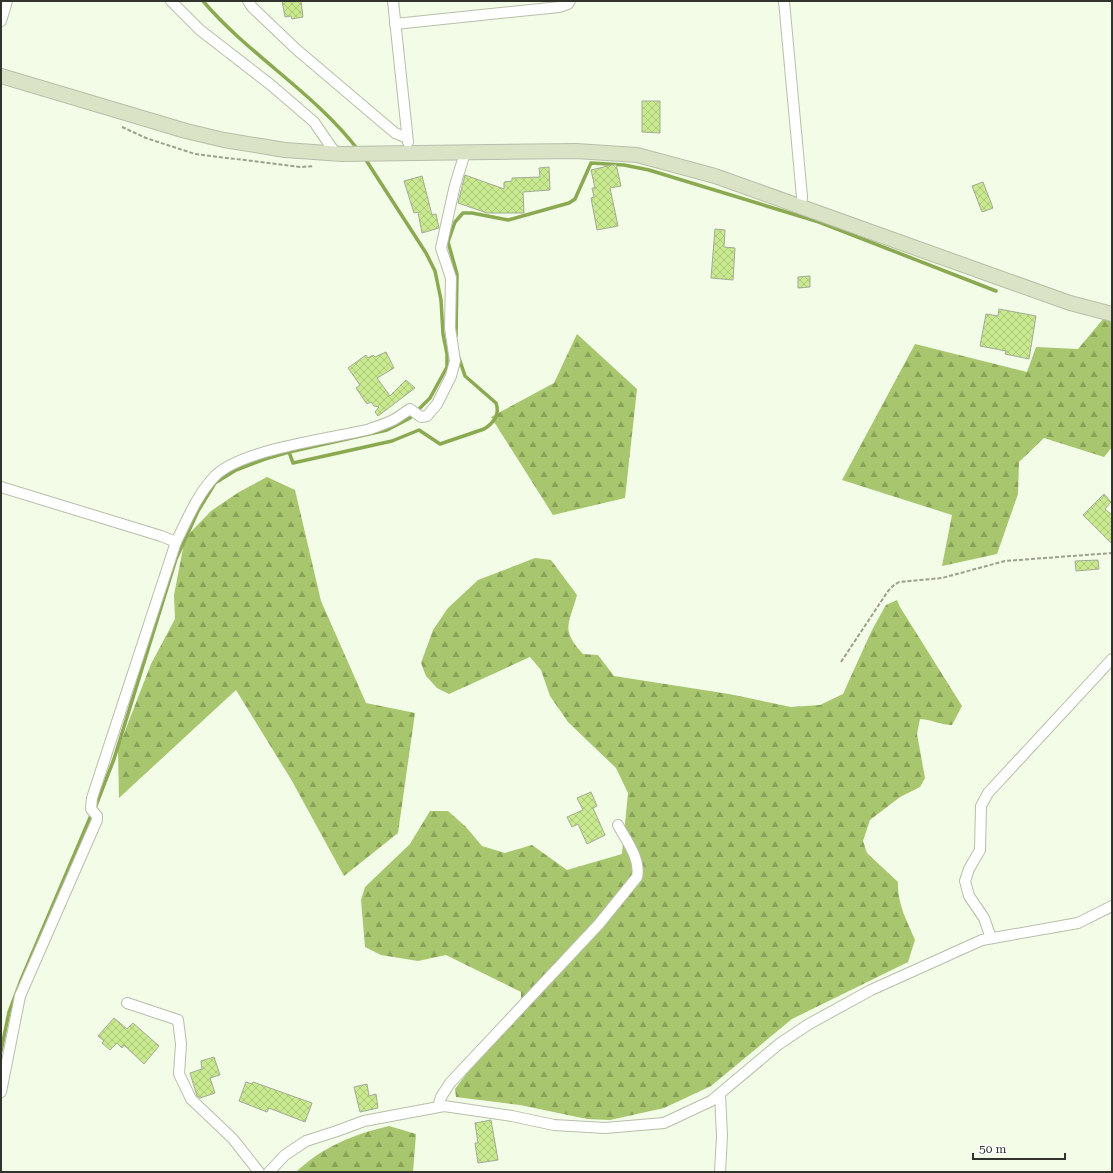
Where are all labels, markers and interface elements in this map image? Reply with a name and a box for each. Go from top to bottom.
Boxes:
scale bar [973,1135,1065,1161]
text: 50 m [979,1142,1006,1156]

